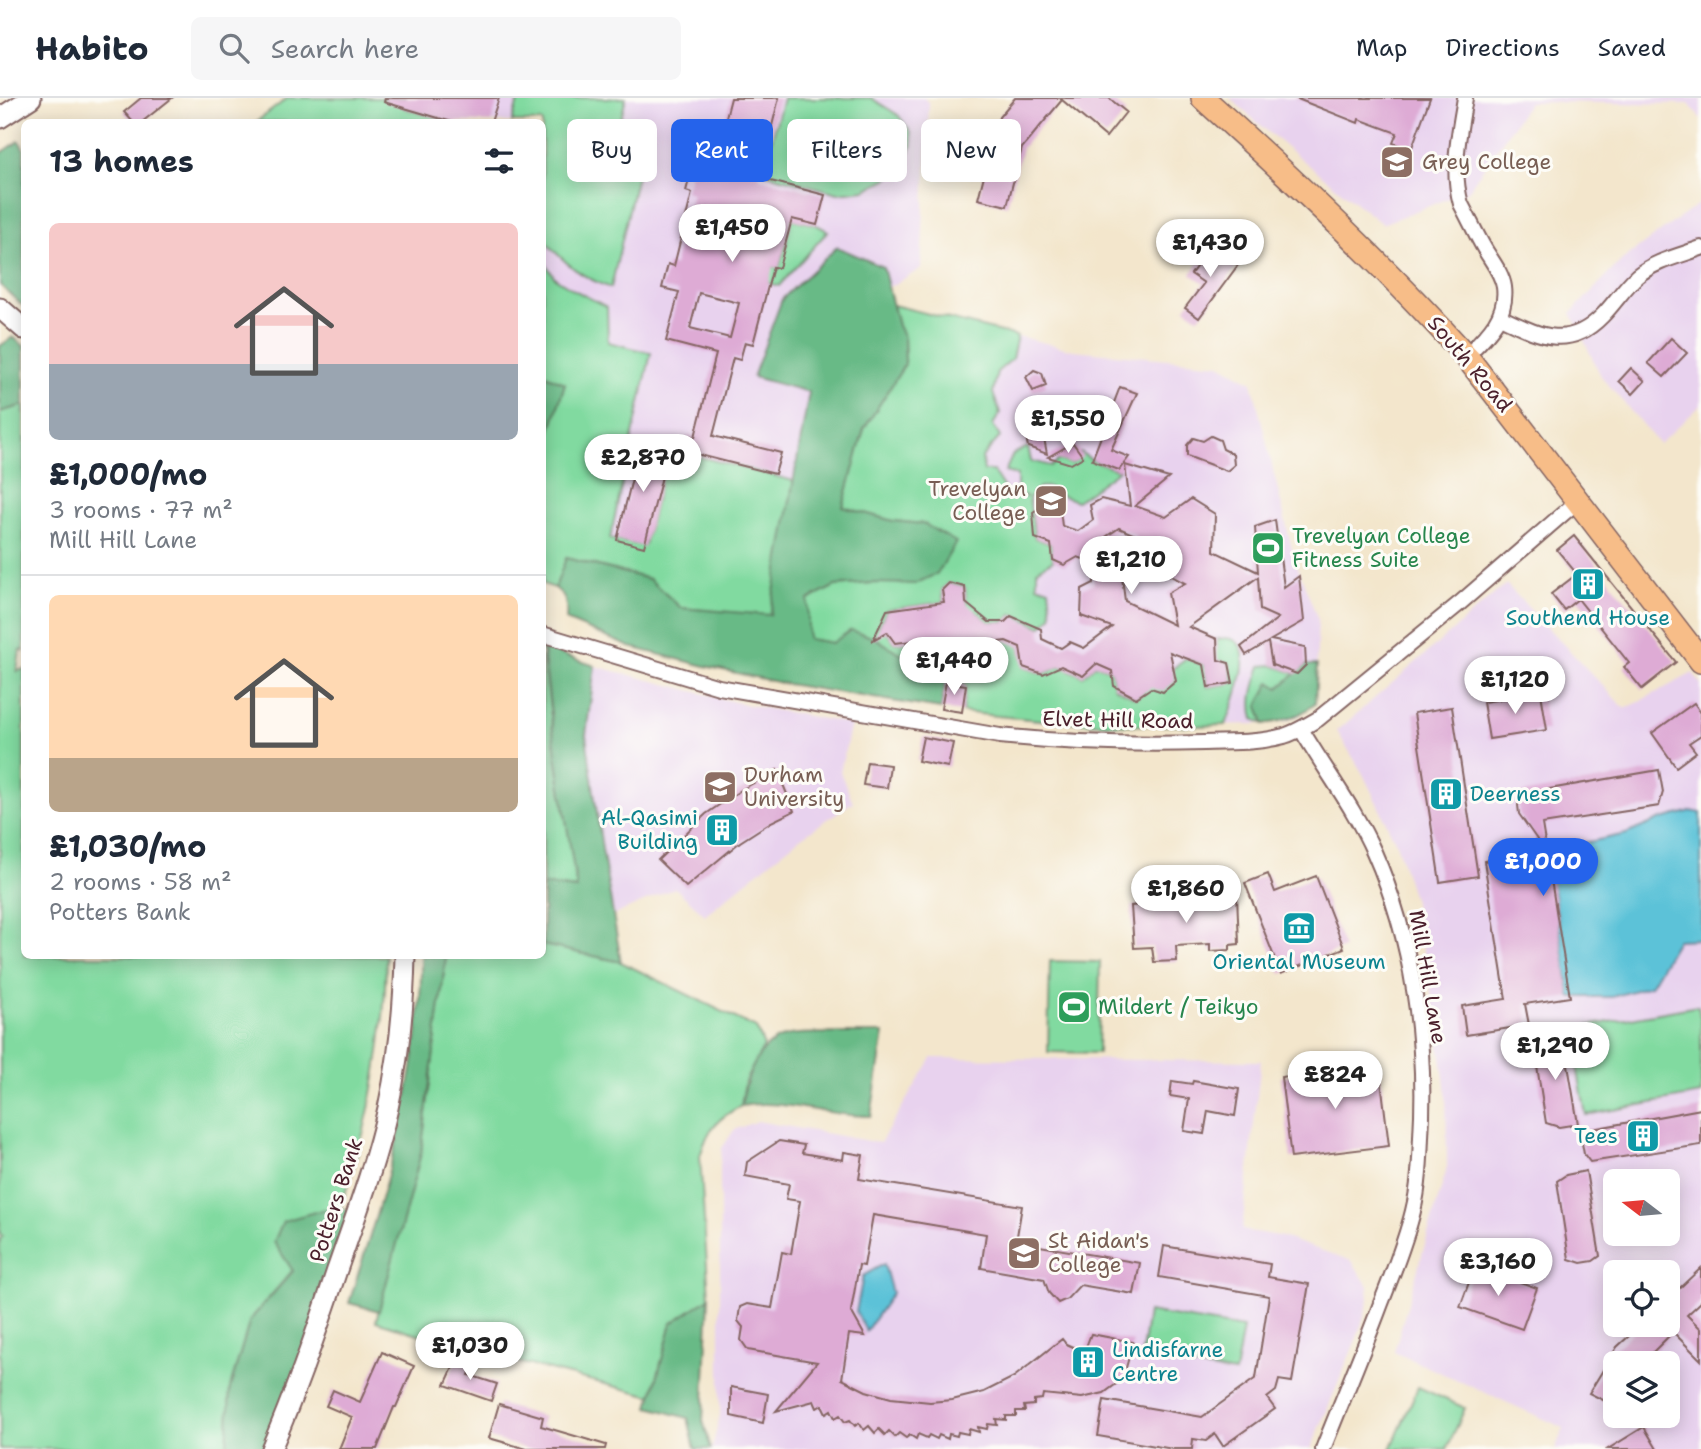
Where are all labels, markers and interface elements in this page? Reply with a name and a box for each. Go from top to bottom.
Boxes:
search box [191,17,681,80]
text: Habito [35,26,149,71]
icon: search [215,29,253,67]
text: Search here [271,31,419,66]
text: Map [1356,32,1407,64]
text: Directions [1445,32,1560,64]
text: Saved [1598,32,1666,64]
chip: Buy [567,119,657,182]
chip: Rent [671,119,773,182]
chip: Filters [787,119,907,182]
chip: New [921,119,1021,182]
text: 13 homes [49,141,194,182]
icon: filters [480,142,518,180]
school or university icon: Grey College [1378,143,1416,181]
place label: Grey College [1422,148,1551,176]
pin: £1,450 [675,204,789,264]
text: £1,450 [695,212,769,242]
pin: £1,430 [1153,220,1267,279]
text: £1,430 [1172,227,1248,257]
icon: home [221,268,347,394]
street label: South Road [1421,310,1519,418]
pin: £1,550 [1011,396,1125,455]
text: £1,550 [1031,403,1105,433]
pin: £2,870 [586,434,700,494]
text: £2,870 [600,442,686,472]
text: £1,000/mo [49,454,207,495]
place label: Trevelyan College [928,475,1026,527]
school or university icon: Trevelyan College [1032,482,1070,520]
text: 3 rooms · 77 m² [49,495,233,525]
place label: Trevelyan College Fitness Suite [1292,522,1471,574]
text: Mill Hill Lane [49,525,197,555]
sports icon: Trevelyan College Fitness Suite [1249,529,1287,567]
pin: £1,210 [1074,536,1188,596]
text: £1,210 [1096,544,1166,574]
building icon: Southend House [1569,565,1607,603]
place label: Southend House [1506,604,1670,632]
pin: £1,440 [897,638,1011,697]
icon: home [221,640,347,766]
text: £1,440 [915,645,993,675]
pin: £1,120 [1458,656,1572,716]
text: £1,120 [1480,664,1550,694]
street label: Elvet Hill Road [1042,705,1194,735]
place label: Durham University [744,761,844,813]
school or university icon: Durham University [701,768,739,806]
building icon: Deerness [1427,775,1465,813]
place label: Deerness [1470,780,1561,808]
place label: Al-Qasimi Building [601,804,698,856]
building icon: Al-Qasimi Building [703,811,741,849]
text: £1,030/mo [49,826,207,867]
pin: £1,000 [1486,838,1600,898]
text: £1,000 [1504,846,1582,876]
pin: £1,860 [1129,866,1243,925]
text: 2 rooms · 58 m² [49,867,232,897]
text: £1,860 [1147,873,1225,903]
text: Potters Bank [49,897,191,927]
street label: Mill Hill Lane [1402,908,1454,1046]
museum icon: Oriental Museum [1280,909,1318,947]
place label: Oriental Museum [1212,948,1386,976]
sports icon: Mildert / Teikyo [1055,988,1093,1026]
place label: Mildert / Teikyo [1098,993,1259,1021]
pin: £1,290 [1498,1023,1612,1082]
text: £1,290 [1517,1030,1594,1060]
pin: £824 [1294,1052,1376,1111]
text: £824 [1304,1059,1366,1089]
building icon: Tees [1624,1117,1662,1155]
place label: Tees [1574,1122,1618,1150]
street label: Potters Bank [303,1134,369,1266]
north arrow [1603,1169,1680,1246]
map controls [1603,1169,1680,1428]
place label: St Aidan's College [1048,1227,1149,1279]
school or university icon: St Aidan's College [1005,1234,1043,1272]
pin: £3,160 [1441,1238,1555,1298]
text: £3,160 [1460,1246,1536,1276]
button: locate [1603,1260,1680,1337]
pin: £1,030 [413,1322,527,1382]
text: £1,030 [431,1330,509,1360]
place label: Lindisfarne Centre [1112,1336,1223,1388]
building icon: Lindisfarne Centre [1069,1343,1107,1381]
button: layers [1603,1351,1680,1428]

